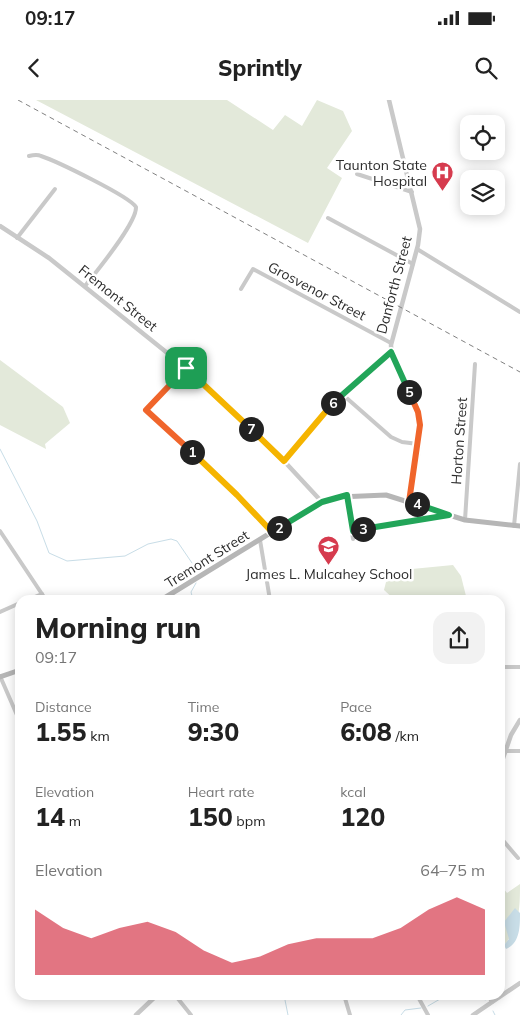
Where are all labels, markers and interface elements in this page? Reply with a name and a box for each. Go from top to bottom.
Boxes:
text: 09:17 [25,6,75,30]
icon: back [20,54,48,82]
text: Sprintly [218,54,302,82]
icon: search [472,54,500,82]
map controls [460,115,505,215]
button: locate [460,115,505,160]
place label: Taunton State Hospital [336,156,427,190]
hospital icon: Taunton State Hospital [431,161,455,192]
button: layers [460,170,505,215]
street label: Danforth Street [372,234,416,336]
street label: Grosvenor Street [265,258,369,324]
street label: Fremont Street [75,261,161,335]
pin [165,347,207,389]
icon: arrive [172,354,200,382]
pin: 5 [396,380,422,404]
text: 5 [405,383,414,401]
pin: 6 [320,390,346,416]
text: 6 [329,394,338,412]
street label: Horton Street [447,397,471,485]
pin: 7 [238,416,264,442]
text: 7 [247,420,256,438]
pin: 1 [180,440,204,464]
text: 1 [188,443,197,461]
pin: 4 [404,492,430,516]
text: 4 [413,495,422,513]
pin: 2 [266,516,292,540]
pin: 3 [350,516,376,542]
text: 2 [275,519,284,537]
text: 3 [359,520,368,538]
street label: Tremont Street [162,526,252,592]
school or university icon: James L. Mulcahey School [317,534,341,565]
place label: James L. Mulcahey School [246,565,412,583]
text: Morning run [35,610,201,645]
button: share [433,612,485,664]
text: 09:17 [35,647,77,667]
text: Distance [35,698,92,716]
text: Time [188,698,219,716]
text: Pace [340,698,372,716]
text: 1.55 [35,716,87,747]
text: 9:30 [188,716,239,747]
text: 6:08 [340,716,392,747]
text: km [87,727,110,745]
text: /km [392,727,419,745]
text: Elevation [35,783,94,801]
text: Heart rate [188,783,254,801]
text: kcal [340,783,366,801]
text: 14 [35,801,65,832]
text: 150 [188,801,233,832]
text: 120 [340,801,385,832]
text: m [65,812,81,830]
text: bpm [233,812,265,830]
text: Elevation [35,860,103,880]
text: 64–75 m [420,860,485,880]

